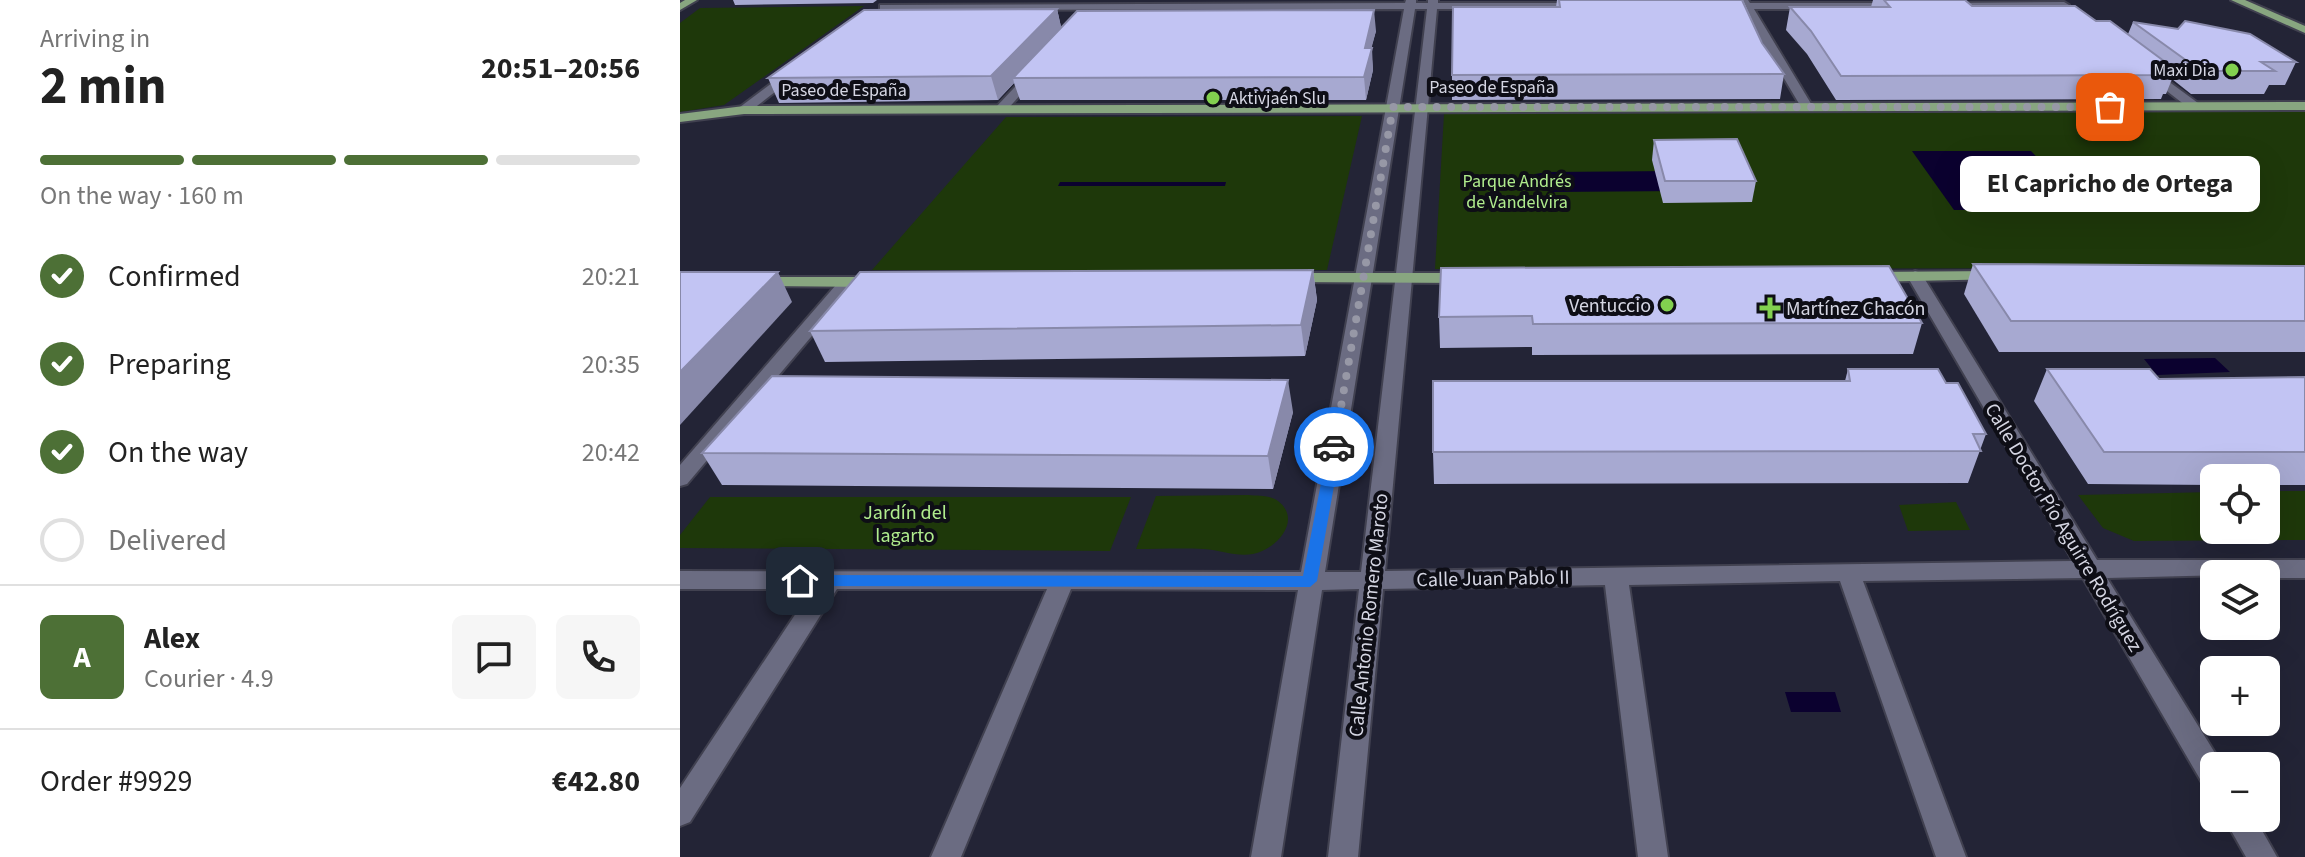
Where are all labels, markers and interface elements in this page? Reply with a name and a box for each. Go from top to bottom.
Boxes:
text: Arriving in [40,20,150,57]
text: 20:51–20:56 [481,47,640,90]
text: 2 min [40,50,167,124]
place label: Maxi Dia [2153,58,2216,83]
marker: Maxi Dia [2223,61,2241,79]
pin [2076,73,2144,141]
street label: Paseo de España [1429,75,1555,100]
street label: Paseo de España [781,78,907,103]
icon: bag [2088,85,2132,129]
place label: Aktivjaén Slu [1229,86,1326,111]
marker: Aktivjaén Slu [1204,89,1222,107]
callout: El Capricho de Ortega [1960,155,2260,211]
text: El Capricho de Ortega [1987,165,2233,202]
park label: Parque Andrés de Vandelvira [1462,169,1572,215]
text: On the way · 160 m [40,177,244,214]
icon: check [40,254,84,298]
text: Confirmed [108,255,241,298]
text: 20:21 [582,258,640,295]
place label: Ventuccio [1569,292,1651,320]
place label: Martínez Chacón [1786,295,1925,323]
marker: Ventuccio [1658,296,1676,314]
marker: Martínez Chacón [1761,299,1779,317]
icon: check [40,342,84,386]
text: Preparing [108,343,231,386]
text: 20:35 [582,346,640,383]
street label: Calle Doctor Pío Aguirre Rodríguez [1978,398,2149,657]
courier [1294,407,1374,487]
icon: car [1312,425,1356,469]
icon: check [40,430,84,474]
text: On the way [108,431,248,474]
text: 20:42 [582,434,640,471]
map controls [2200,464,2280,832]
button: locate [2200,464,2280,544]
street label: Calle Antonio Romero Maroto [1342,492,1396,738]
park label: Jardín del lagarto [863,499,947,550]
text: Delivered [108,519,227,562]
pin [766,547,834,615]
icon: home [778,559,822,603]
button: layers [2200,560,2280,640]
street label: Calle Juan Pablo II [1416,564,1570,594]
button: chat [452,615,536,699]
button: phone [556,615,640,699]
text: Alex [144,617,200,660]
text: A [73,636,91,679]
button: + [2200,656,2280,736]
text: Courier · 4.9 [144,660,274,697]
button: − [2200,752,2280,832]
text: Order #9929 [40,760,193,803]
text: €42.80 [552,760,640,803]

